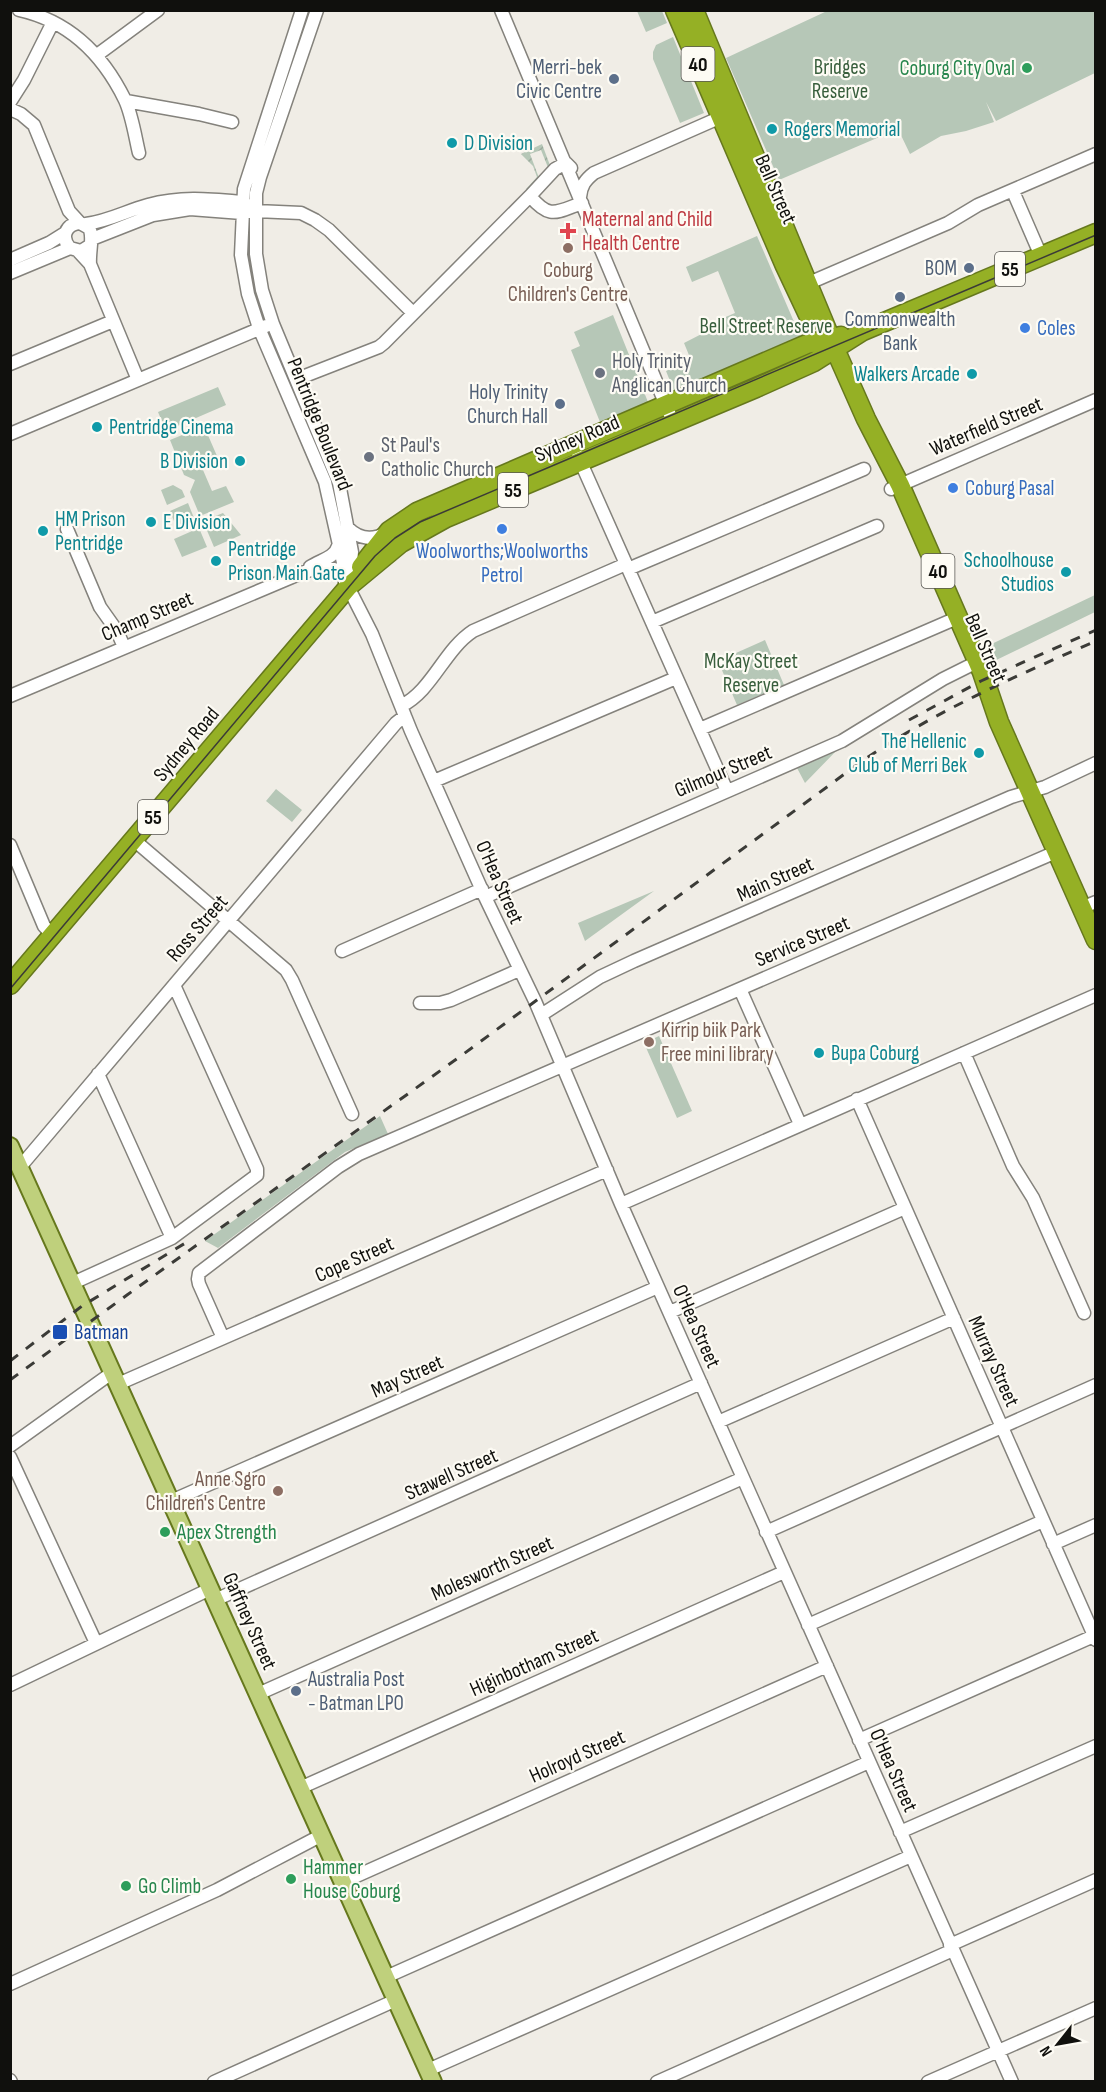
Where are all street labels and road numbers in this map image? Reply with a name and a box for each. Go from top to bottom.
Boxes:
road number: 40 [682,47,714,81]
street label: Bell Street [749,151,802,228]
road number: 55 [995,252,1025,286]
street label: Pentridge Boulevard [282,354,358,494]
street label: Waterfield Street [926,391,1046,461]
street label: Sydney Road [531,409,623,467]
road number: 55 [498,473,528,507]
road number: 40 [922,554,954,588]
street label: Champ Street [98,586,197,647]
street label: Bell Street [959,610,1012,687]
street label: Sydney Road [148,702,225,787]
street label: Gilmour Street [671,740,775,803]
road number: 55 [138,800,168,834]
street label: O'Hea Street [470,837,529,928]
street label: Main Street [733,852,817,907]
street label: Ross Street [161,890,233,967]
street label: Service Street [751,910,853,973]
street label: Cope Street [311,1231,397,1288]
street label: O'Hea Street [667,1281,726,1372]
street label: Murray Street [962,1312,1025,1410]
street label: May Street [367,1350,447,1403]
street label: Stawell Street [401,1443,501,1506]
street label: Molesworth Street [427,1530,557,1606]
street label: Gaffney Street [217,1569,282,1674]
street label: Higinbotham Street [466,1623,602,1702]
street label: Holroyd Street [526,1724,629,1789]
street label: O'Hea Street [864,1725,923,1816]

